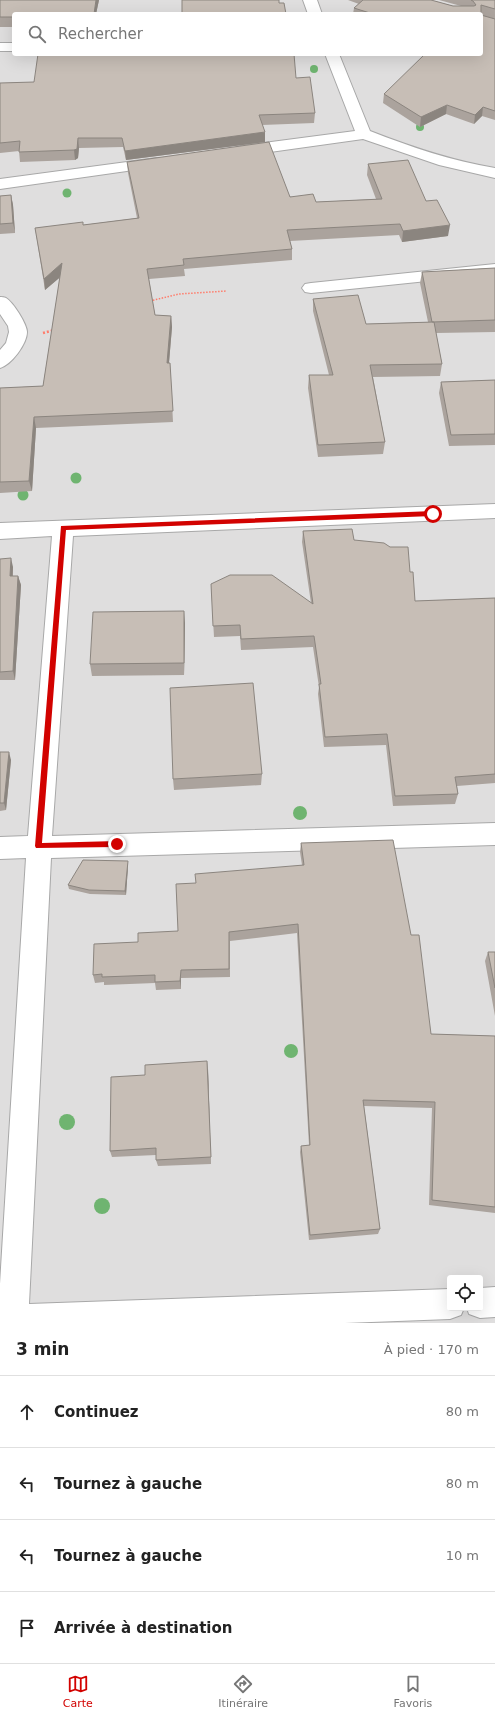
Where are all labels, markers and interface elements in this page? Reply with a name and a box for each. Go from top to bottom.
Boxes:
search box [12,12,483,56]
icon: search [26,23,48,45]
text: Rechercher [58,25,143,43]
route start [424,505,442,523]
route end [108,835,126,853]
map controls [447,1275,483,1311]
button: locate [447,1275,483,1311]
text: 3 min [16,1339,69,1359]
text: À pied · 170 m [384,1342,479,1357]
icon: ahead [16,1401,38,1423]
text: Continuez [54,1403,139,1421]
text: 80 m [446,1404,479,1419]
icon: left [16,1473,38,1495]
text: Tournez à gauche [54,1475,202,1493]
text: 80 m [446,1476,479,1491]
icon: left [16,1545,38,1567]
text: Tournez à gauche [54,1547,202,1565]
text: 10 m [446,1548,479,1563]
icon: arrive [16,1617,38,1639]
text: Arrivée à destination [54,1619,232,1637]
tab: Carte [63,1673,93,1710]
tab: Itinéraire [218,1673,268,1710]
tab: Favoris [394,1673,432,1710]

